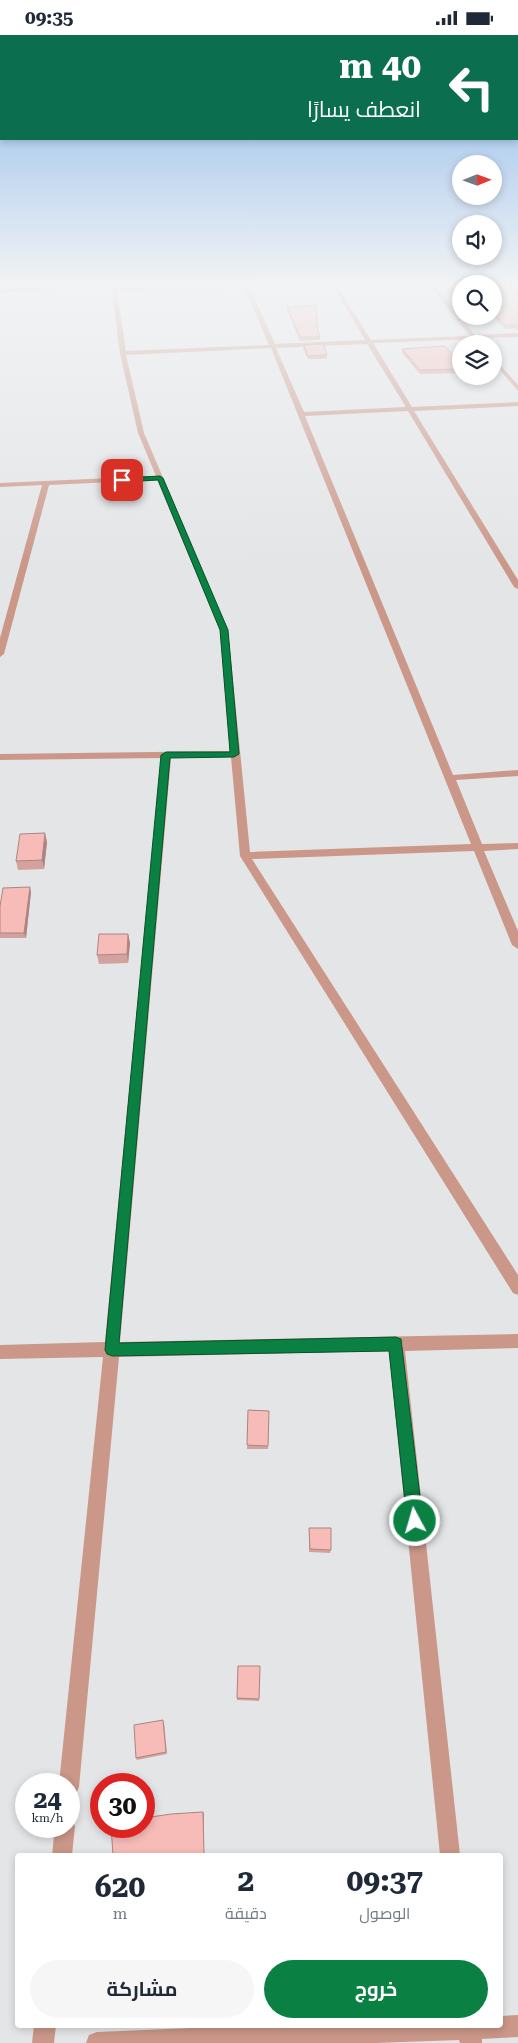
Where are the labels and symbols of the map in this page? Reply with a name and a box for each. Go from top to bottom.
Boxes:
north arrow [452,155,502,205]
pin [101,459,143,501]
position arrow [388,1494,440,1546]
speed limit sign: 30 [90,1773,155,1838]

